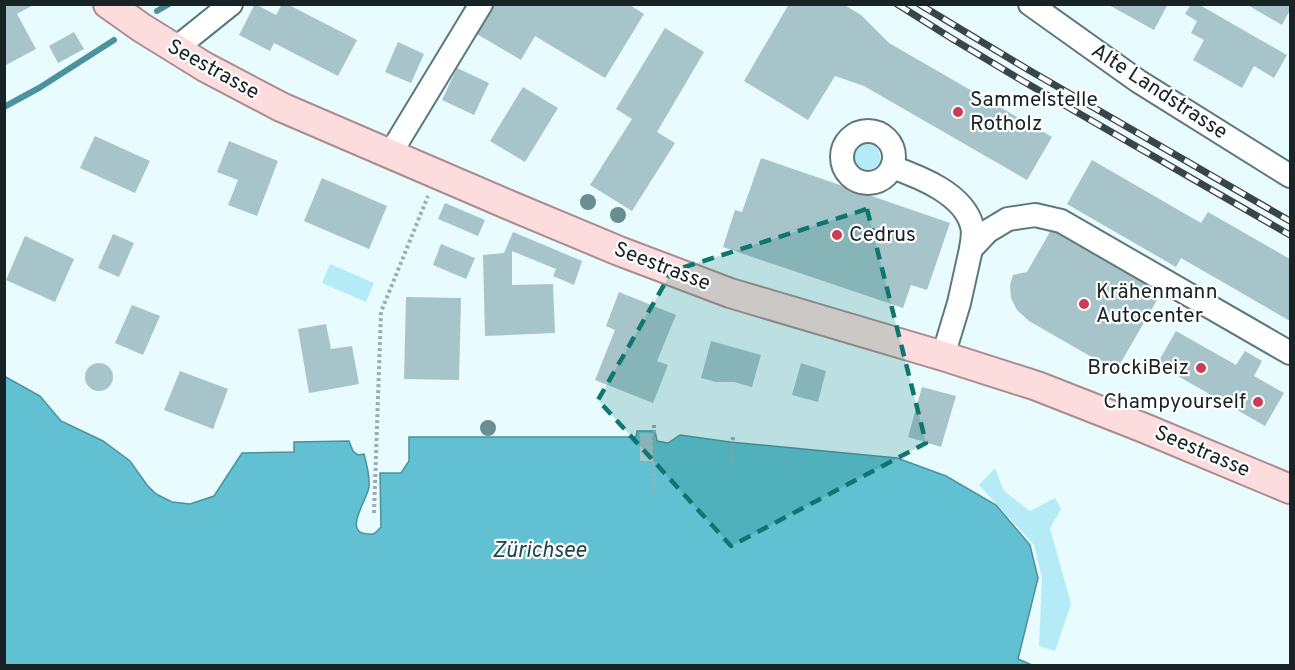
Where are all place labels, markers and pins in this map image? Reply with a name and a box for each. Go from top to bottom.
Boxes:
place label: Sammelstelle Rotholz [970,87,1098,138]
marker: Sammelstelle Rotholz [951,105,965,119]
place label: Cedrus [849,222,916,249]
marker: Cedrus [830,228,844,242]
place label: Krähenmann Autocenter [1096,279,1218,330]
marker: Krähenmann Autocenter [1077,297,1091,311]
place label: BrockiBeiz [1087,355,1189,382]
marker: BrockiBeiz [1194,361,1208,375]
place label: Champyourself [1103,389,1246,416]
marker: Champyourself [1251,395,1265,409]

